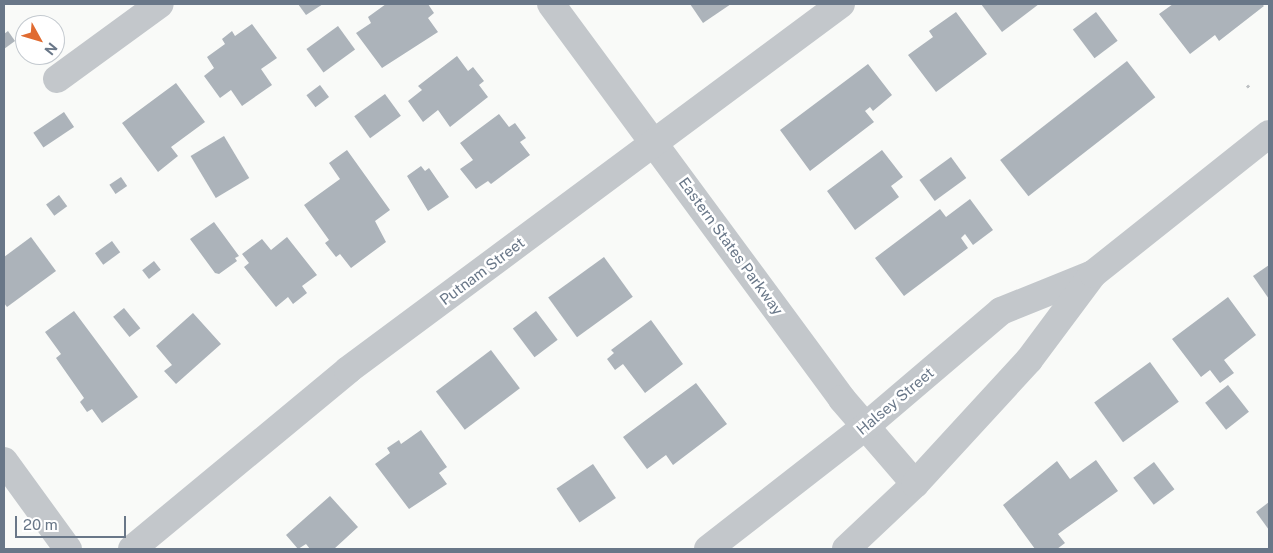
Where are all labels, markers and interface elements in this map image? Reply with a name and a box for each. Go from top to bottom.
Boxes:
north arrow [15,15,65,65]
text: N [41,40,61,58]
street label: Eastern States Parkway [675,174,787,318]
street label: Putnam Street [436,233,528,309]
street label: Halsey Street [853,363,937,439]
scale bar [18,506,129,538]
text: 20 m [23,516,58,533]

